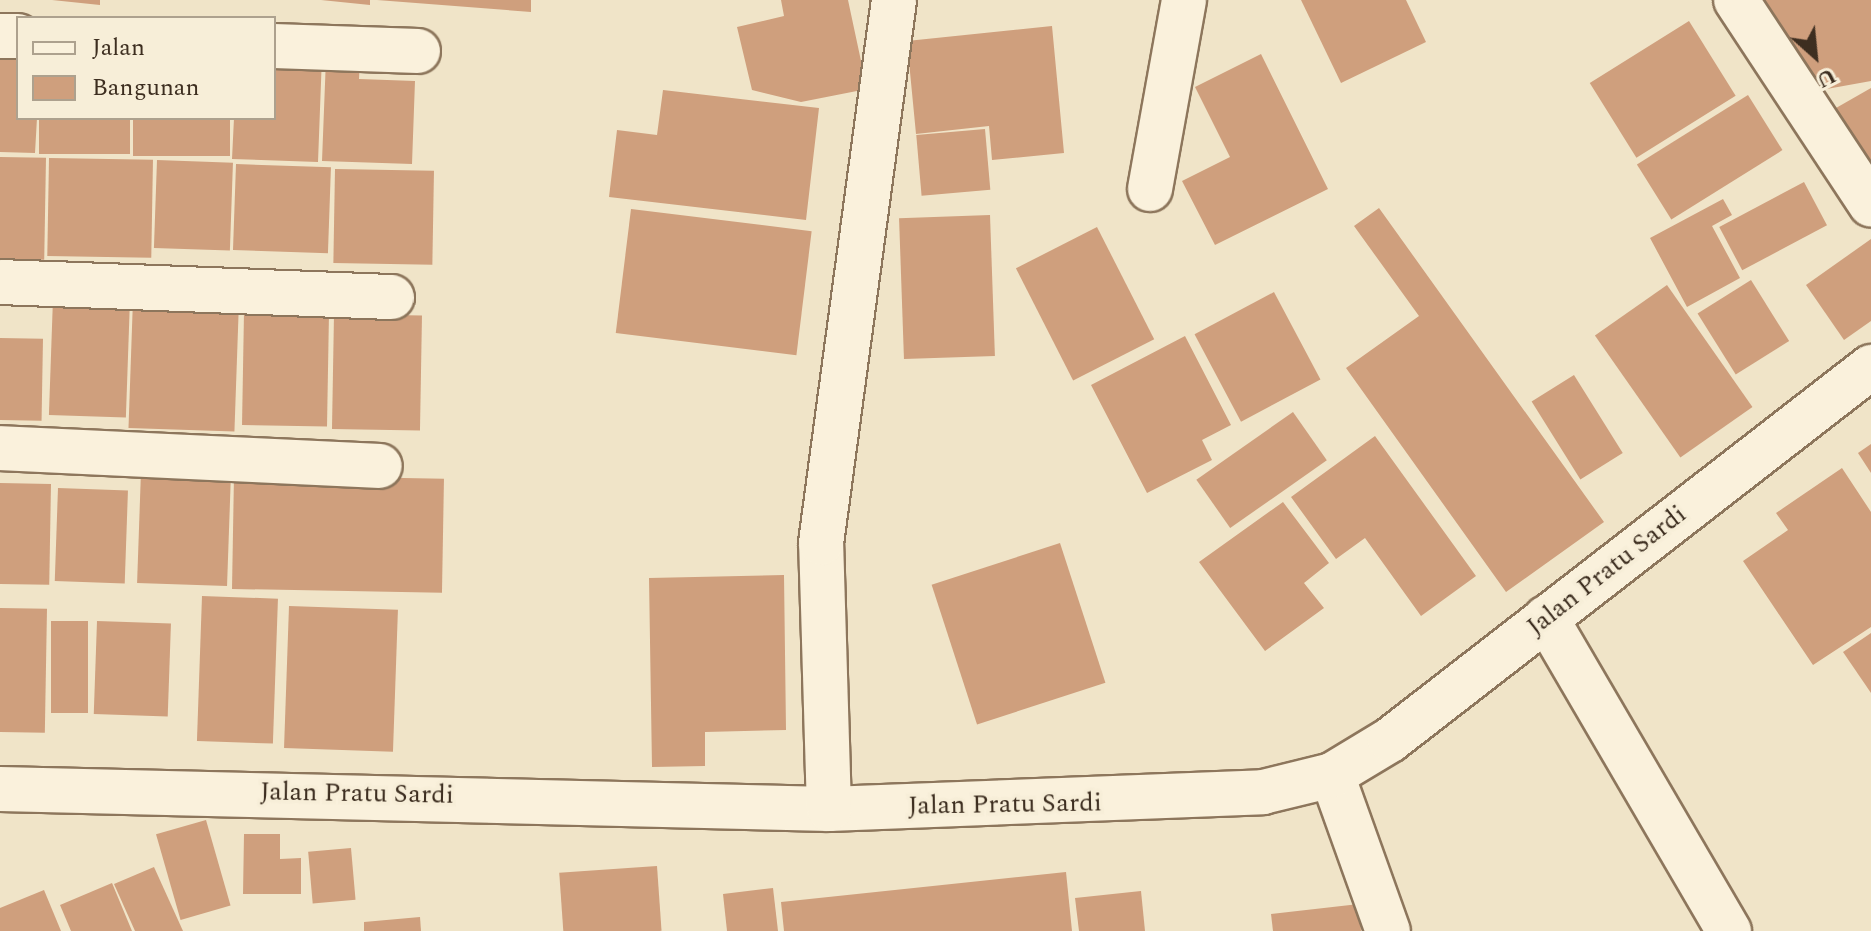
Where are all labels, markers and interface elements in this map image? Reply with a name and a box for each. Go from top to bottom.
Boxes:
legend [16,16,276,120]
north arrow [1775,16,1855,96]
text: Jalan [92,30,145,66]
text: U [1810,59,1842,97]
text: Bangunan [92,70,200,106]
street label: Jalan Pratu Sardi [1521,499,1693,643]
street label: Jalan Pratu Sardi [260,777,454,811]
street label: Jalan Pratu Sardi [908,788,1102,822]

